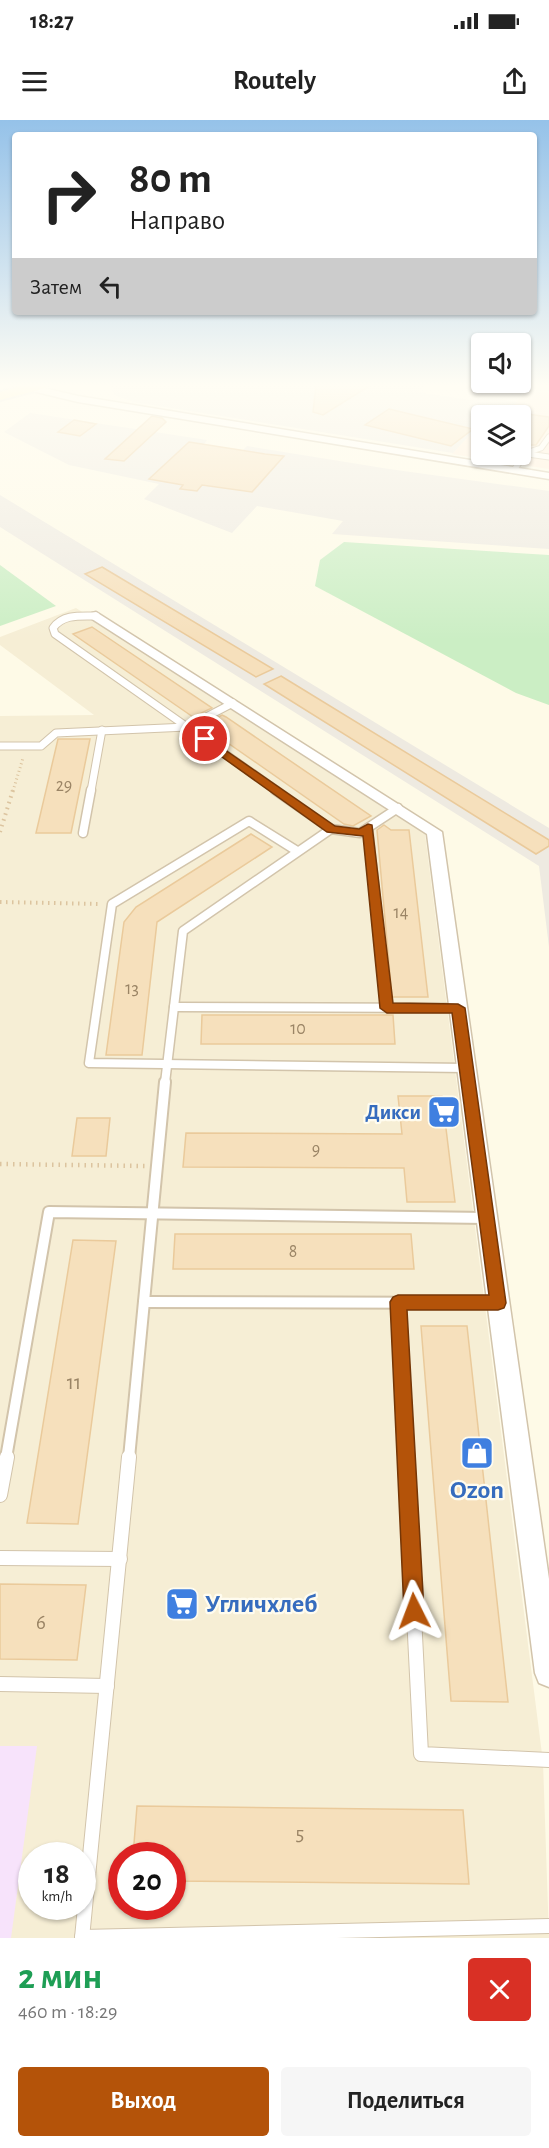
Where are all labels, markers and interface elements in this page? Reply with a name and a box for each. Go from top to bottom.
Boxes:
text: 18:27 [30,10,74,32]
icon: menu [18,65,51,98]
icon: share [498,65,531,98]
text: Routely [233,67,316,94]
icon: right [30,156,108,234]
text: 80 m [129,158,212,200]
text: Направо [129,207,225,234]
icon: left [94,270,127,303]
text: Затем [30,276,82,298]
map controls [471,333,531,465]
button: sound [471,333,531,393]
button: layers [471,405,531,465]
pin [179,713,230,764]
icon: arrive [188,722,221,755]
house number: 29 [56,777,72,795]
house number: 14 [394,904,409,922]
house number: 13 [125,980,139,998]
house number: 10 [290,1020,306,1038]
supermarket icon: Дикси [426,1094,462,1130]
place label: Дикси [365,1102,421,1123]
house number: 9 [312,1141,320,1159]
house number: 8 [289,1243,297,1261]
house number: 11 [67,1372,81,1393]
shop icon: Ozon [459,1435,495,1471]
place label: Ozon [450,1477,504,1503]
position arrow [382,1579,446,1643]
supermarket icon: Угличхлеб [164,1586,200,1622]
place label: Угличхлеб [205,1591,317,1617]
house number: 6 [36,1612,46,1633]
house number: 5 [296,1823,304,1844]
speed limit sign: 20 [108,1842,186,1920]
text: 18 [44,1859,70,1889]
text: km/h [42,1889,72,1904]
button: close [468,1958,531,2021]
text: 2 мин [18,1959,102,1995]
text: 460 m · 18:29 [18,2002,118,2022]
button: Выход [18,2067,269,2136]
button: Поделиться [281,2067,531,2136]

